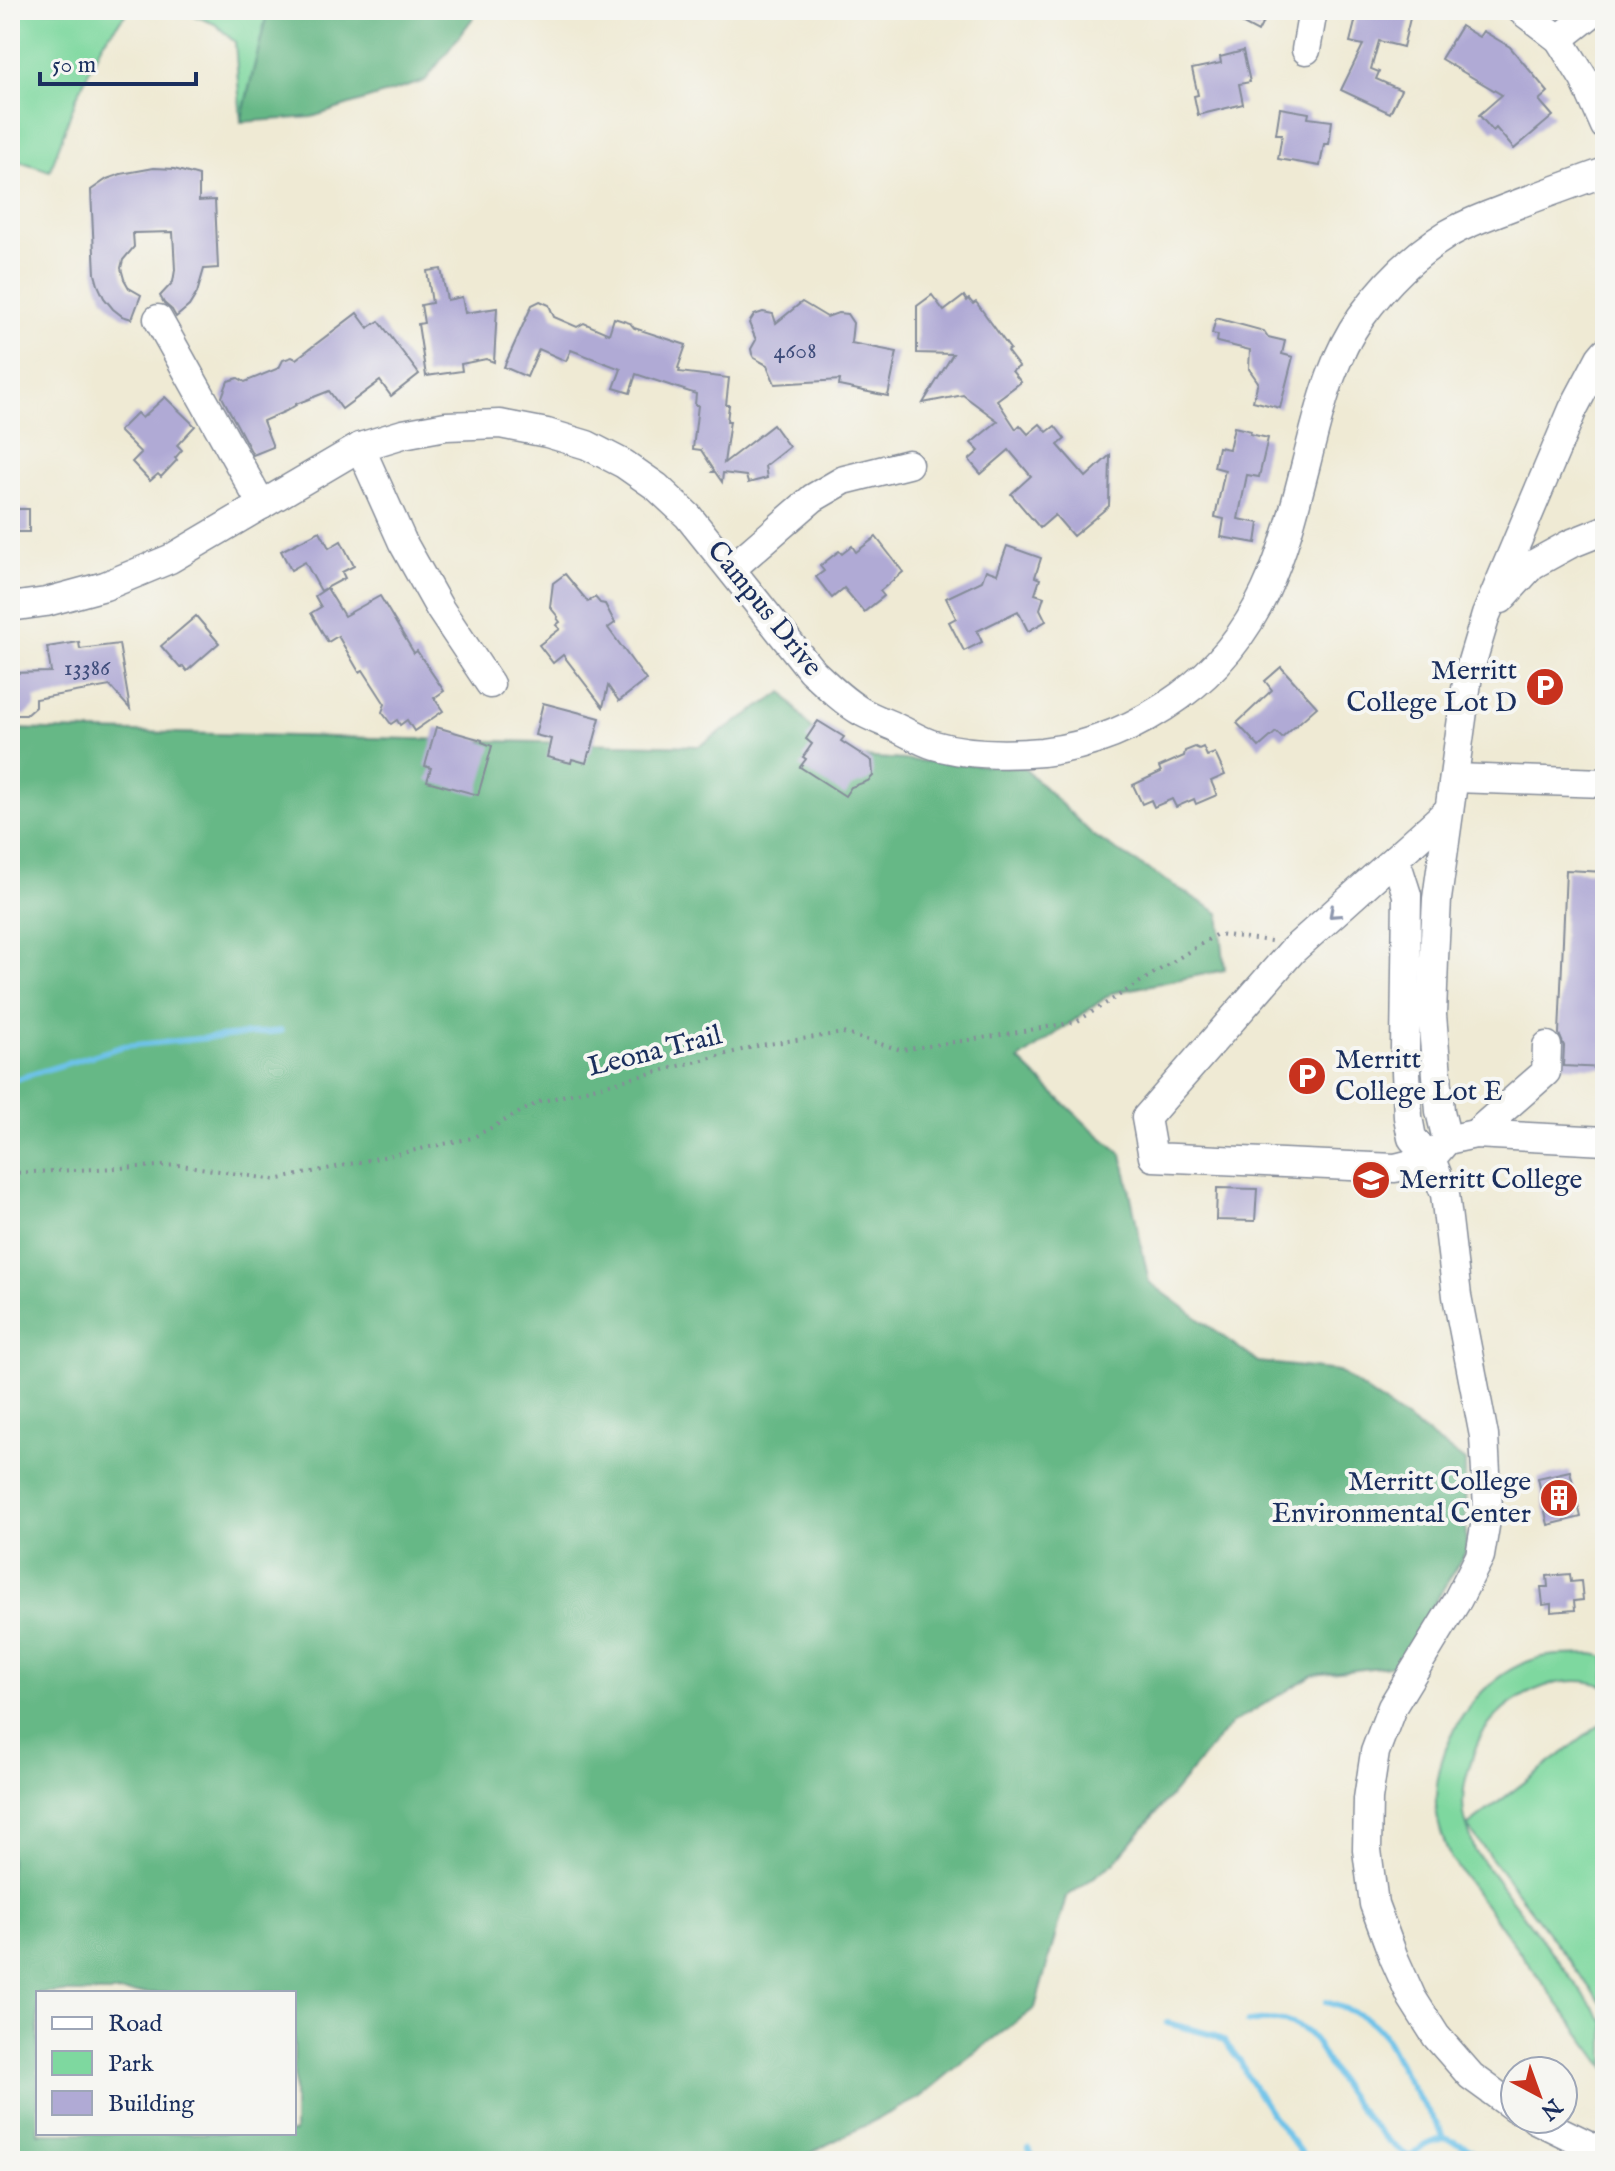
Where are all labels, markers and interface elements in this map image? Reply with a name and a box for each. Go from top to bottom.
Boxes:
scale bar [40,36,196,86]
text: 50 m [52,50,96,81]
house number: 4608 [773,336,817,367]
street label: Campus Drive [699,534,829,684]
house number: 13386 [64,653,111,684]
place label: Merritt College Lot D [1346,654,1517,721]
parking icon: Merritt College Lot D [1524,666,1566,708]
one-way arrow [1328,904,1343,918]
street label: Leona Trail [584,1018,726,1086]
place label: Merritt College Lot E [1335,1043,1503,1110]
parking icon: Merritt College Lot E [1286,1055,1328,1097]
school or university icon: Merritt College [1350,1159,1392,1201]
place label: Merritt College [1399,1163,1582,1198]
place label: Merritt College Environmental Center [1272,1465,1531,1532]
building icon: Merritt College Environmental Center [1538,1477,1580,1519]
legend [36,1991,296,2135]
text: Road [108,2009,162,2040]
text: Park [108,2049,154,2080]
north arrow [1499,2055,1579,2135]
text: Building [108,2089,195,2120]
text: N [1534,2091,1568,2125]

